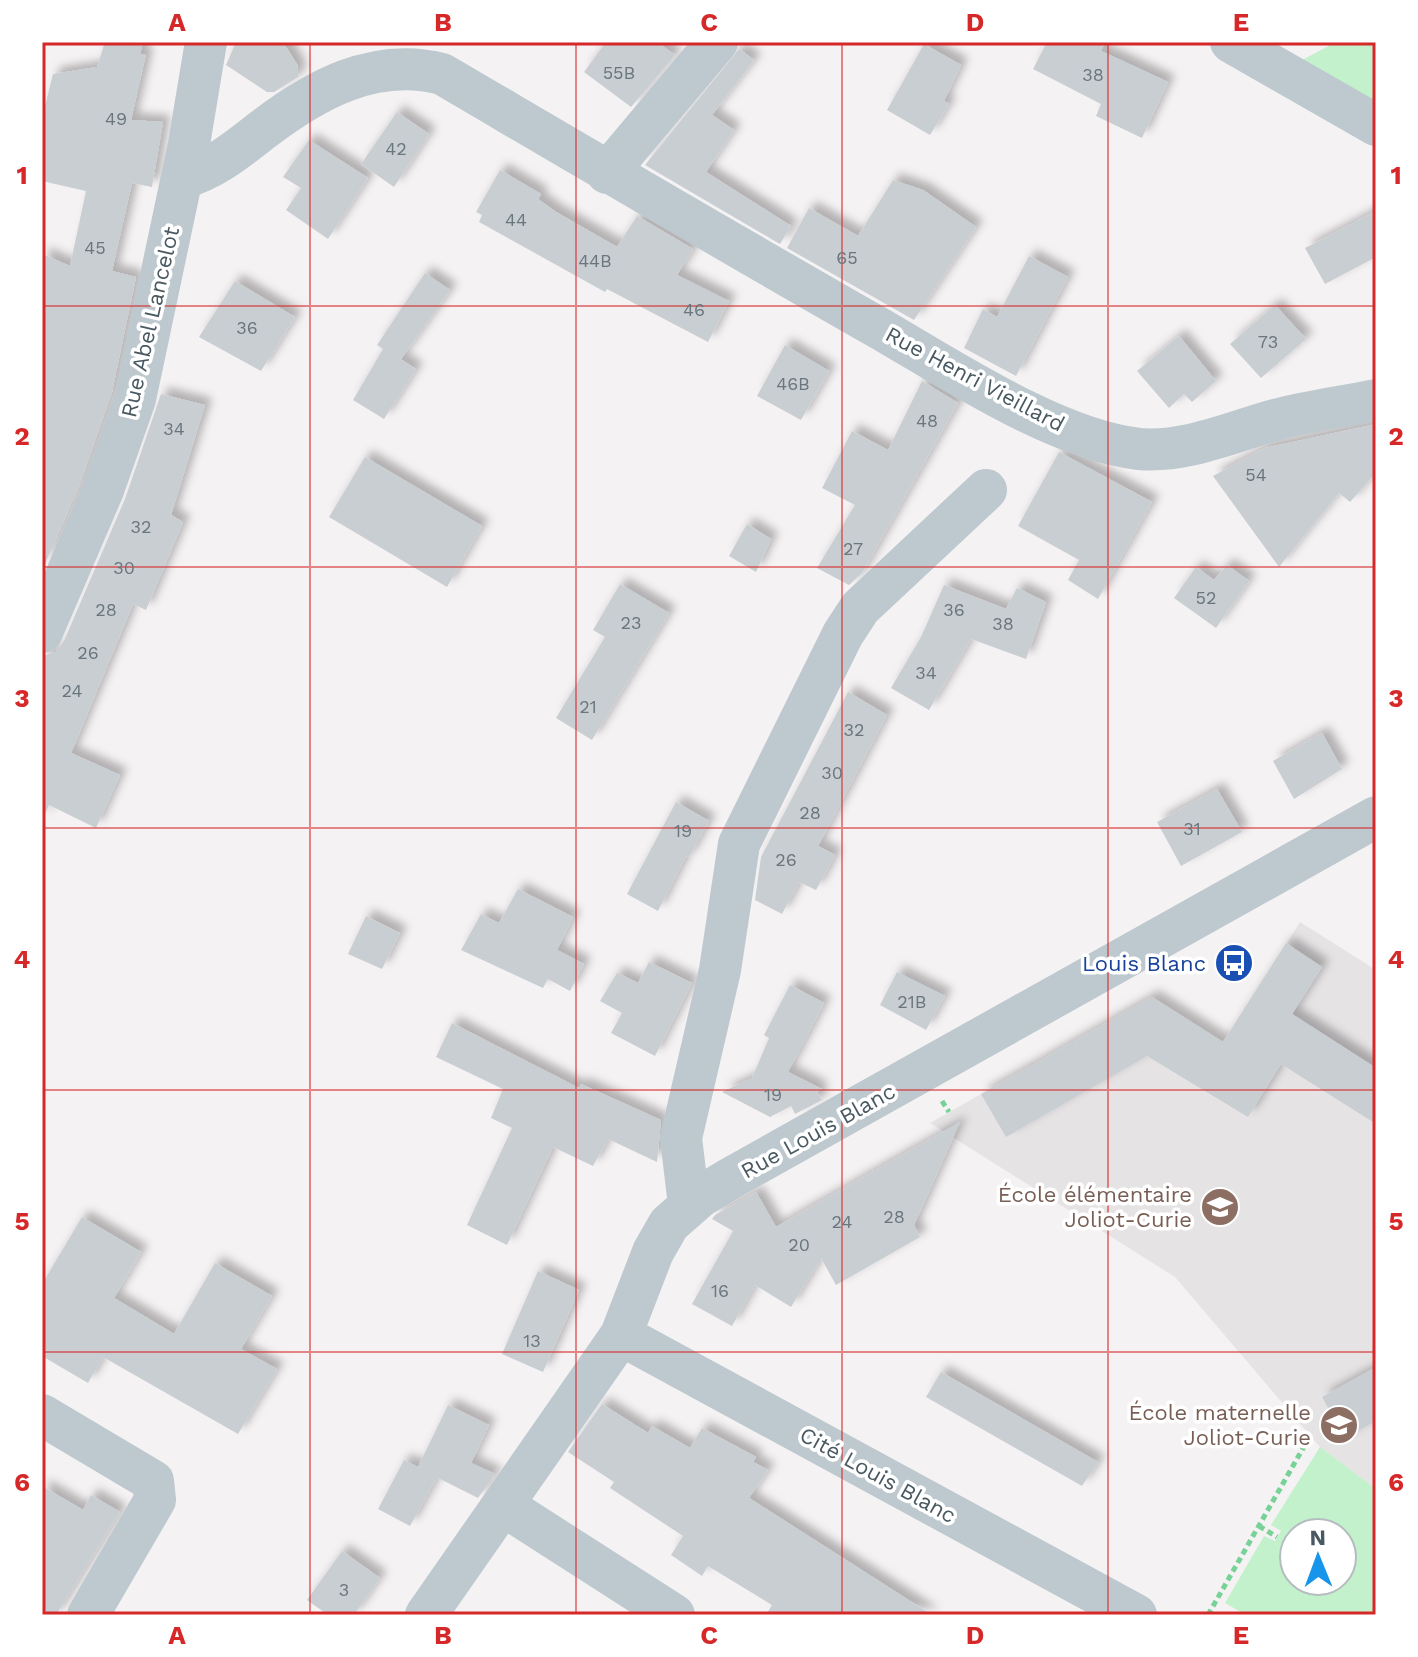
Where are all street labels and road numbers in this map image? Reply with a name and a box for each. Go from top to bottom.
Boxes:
street label: Rue Abel Lancelot [116,224,184,420]
street label: Rue Henri Vieillard [881,321,1069,437]
street label: Rue Louis Blanc [737,1078,899,1184]
street label: Cité Louis Blanc [796,1422,960,1528]

